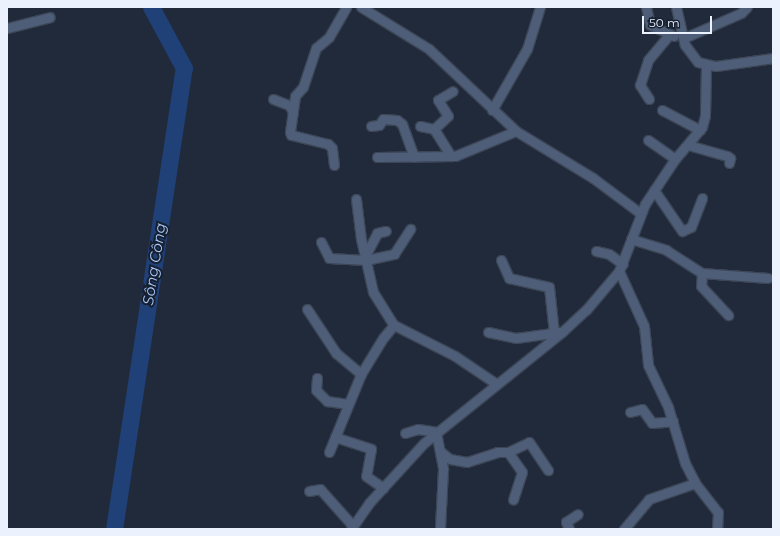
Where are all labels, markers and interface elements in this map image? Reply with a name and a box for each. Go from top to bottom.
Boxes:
scale bar [644,8,714,34]
text: 50 m [649,15,680,30]
water label: Sông Công [139,221,169,307]

